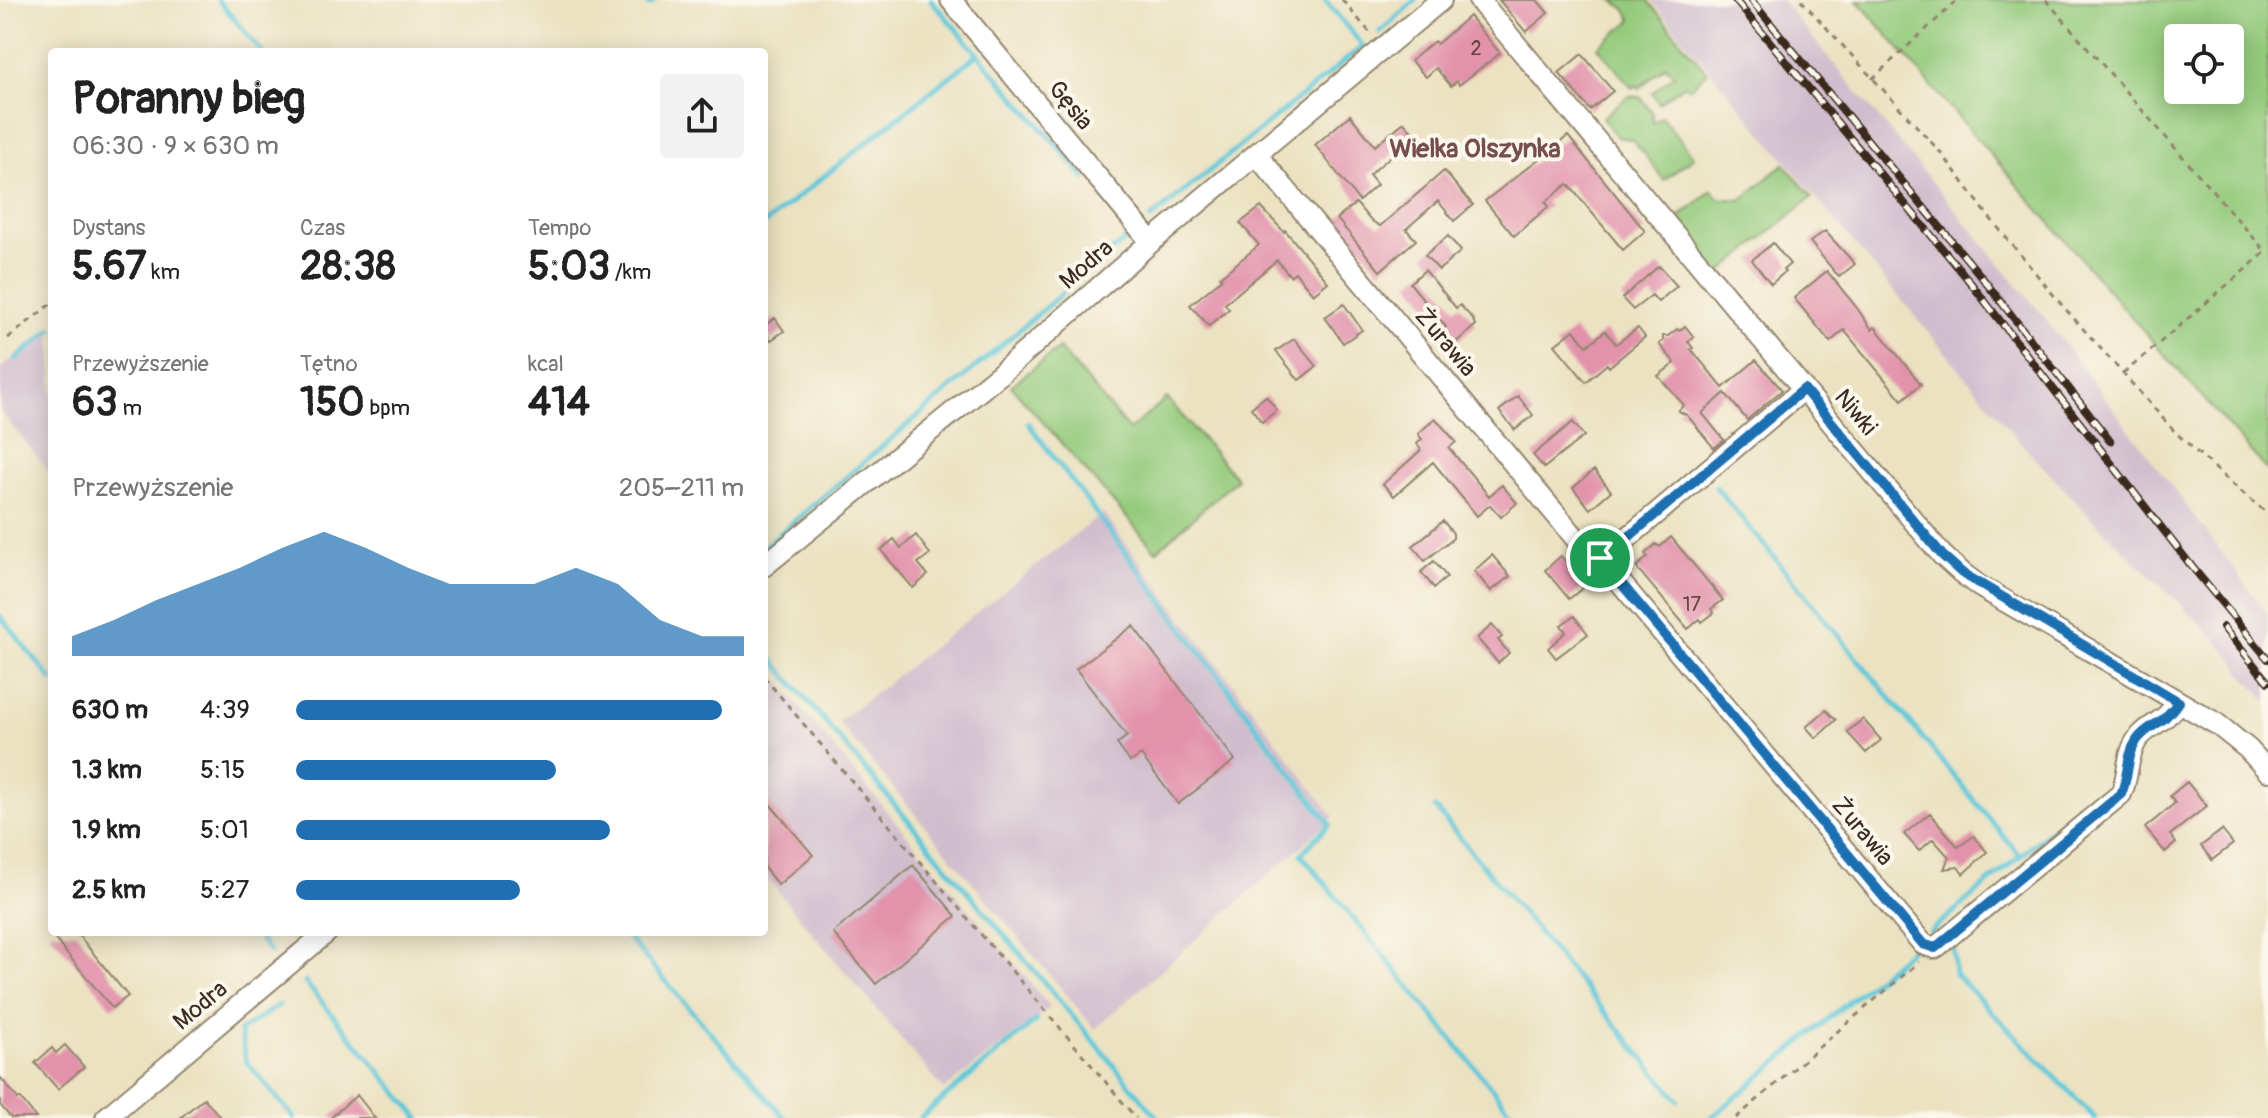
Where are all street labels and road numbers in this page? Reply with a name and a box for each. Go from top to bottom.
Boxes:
street label: Gęsia [1042,75,1099,136]
street label: Modra [1054,233,1119,296]
street label: Żurawia [1409,302,1483,382]
street label: Niwki [1828,383,1883,441]
street label: Żurawia [1826,791,1900,871]
street label: Modra [167,974,233,1036]

